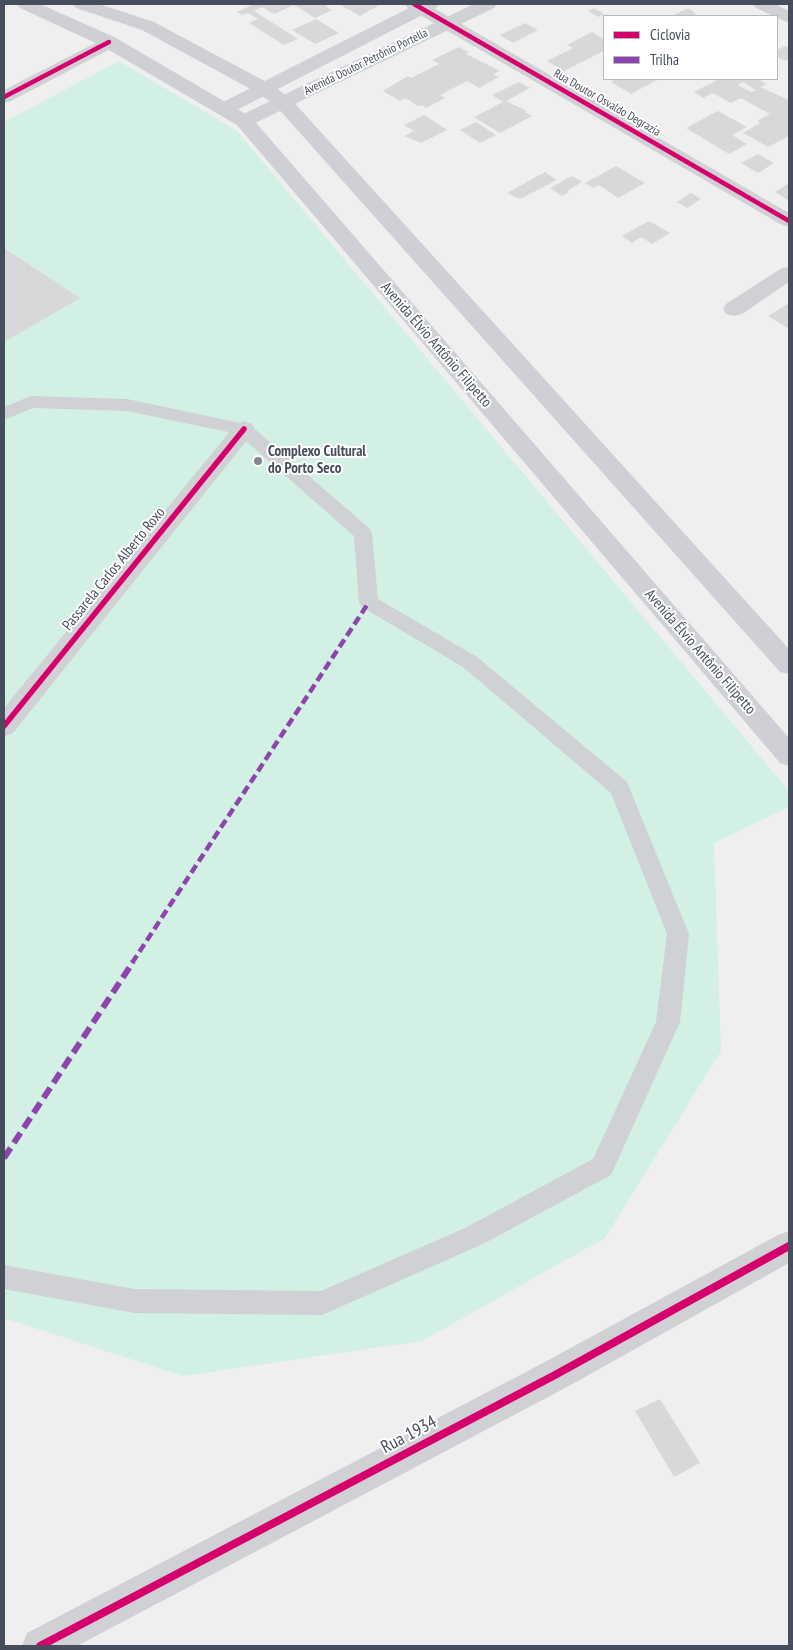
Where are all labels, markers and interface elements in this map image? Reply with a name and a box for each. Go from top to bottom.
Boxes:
legend [603,15,778,80]
text: Ciclovia [650,25,690,44]
street label: Avenida Doutor Petrônio Portella [302,26,430,98]
text: Trilha [650,50,679,69]
street label: Rua Doutor Osvaldo Degrazia [551,66,663,140]
street label: Avenida Élvio Antônio Filipetto [377,279,495,411]
place label: Complexo Cultural do Porto Seco [268,443,366,478]
marker: Complexo Cultural do Porto Seco [252,455,264,467]
street label: Passarela Carlos Alberto Roxo [59,504,169,634]
street label: Avenida Élvio Antônio Filipetto [641,586,759,718]
street label: Rua 1934 [377,1411,441,1459]

